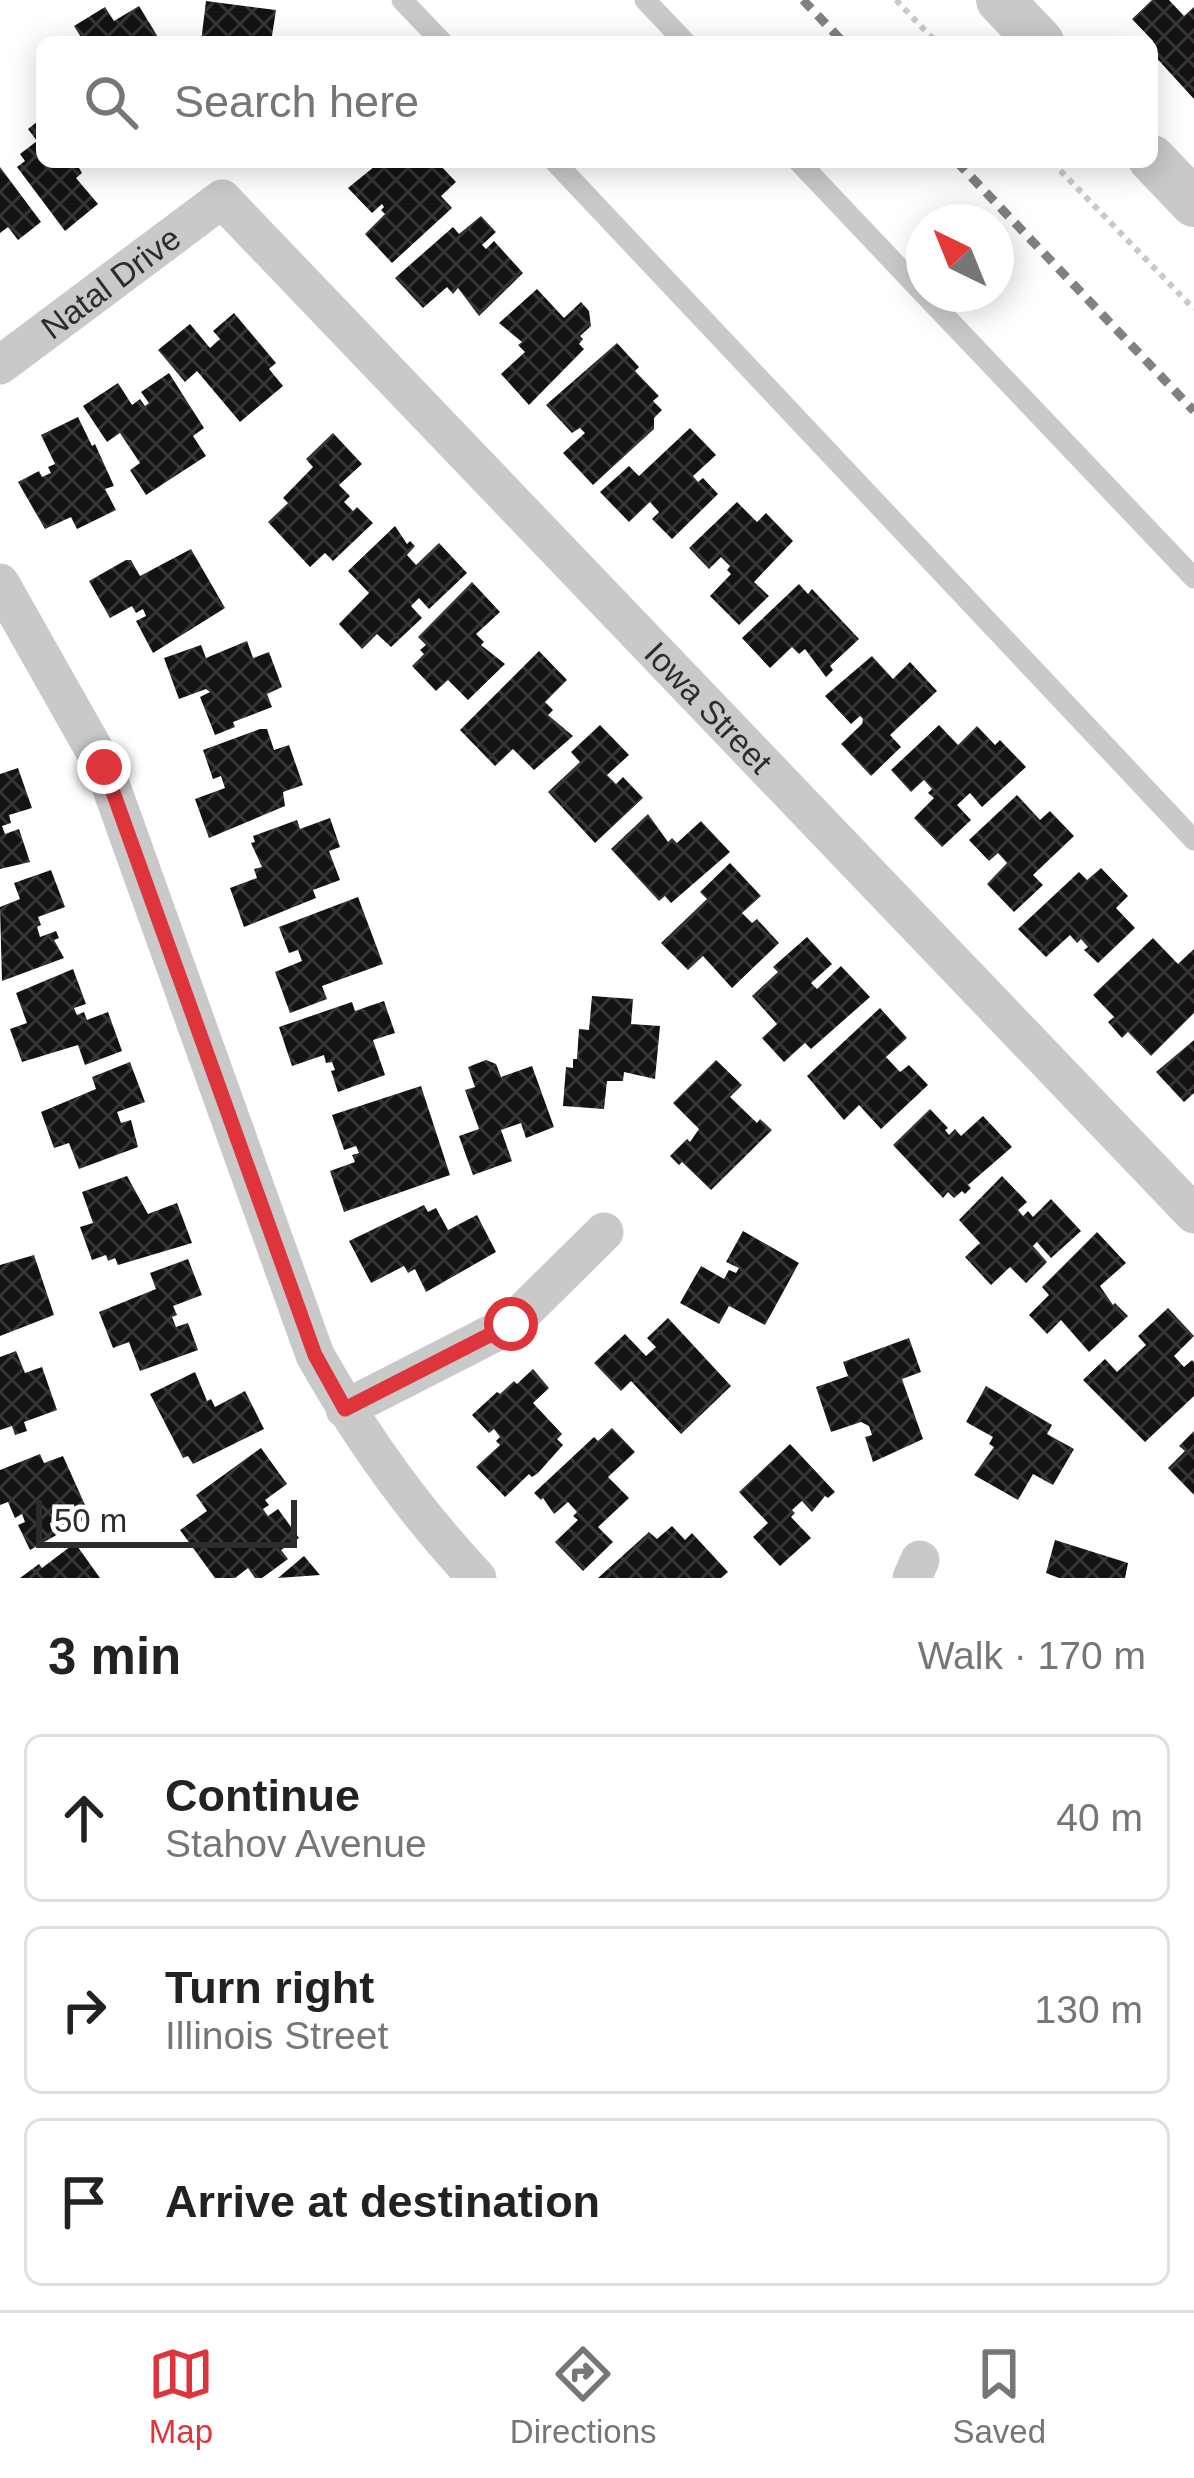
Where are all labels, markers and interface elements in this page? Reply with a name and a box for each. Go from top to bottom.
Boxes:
search box [36,36,1158,168]
icon: search [78,69,144,135]
text: Search here [174,76,419,127]
north arrow [906,204,1014,312]
street label: Natal Drive [34,219,187,346]
street label: Iowa Street [638,634,780,780]
route end [77,740,131,794]
route start [484,1297,538,1351]
scale bar [36,1494,297,1547]
text: 50 m [54,1502,127,1539]
text: 3 min [48,1628,181,1685]
text: Walk · 170 m [918,1634,1146,1677]
text: Continue [165,1770,360,1821]
icon: ahead [51,1785,117,1851]
text: 40 m [1056,1796,1143,1839]
text: Stahov Avenue [165,1822,427,1865]
text: Turn right [165,1962,374,2013]
icon: right [51,1977,117,2043]
text: 130 m [1035,1988,1143,2031]
text: Illinois Street [165,2014,388,2057]
icon: arrive [51,2169,117,2235]
text: Arrive at destination [165,2176,600,2227]
tab: Map [148,2341,214,2451]
tab: Directions [510,2341,657,2451]
tab: Saved [952,2341,1046,2451]

